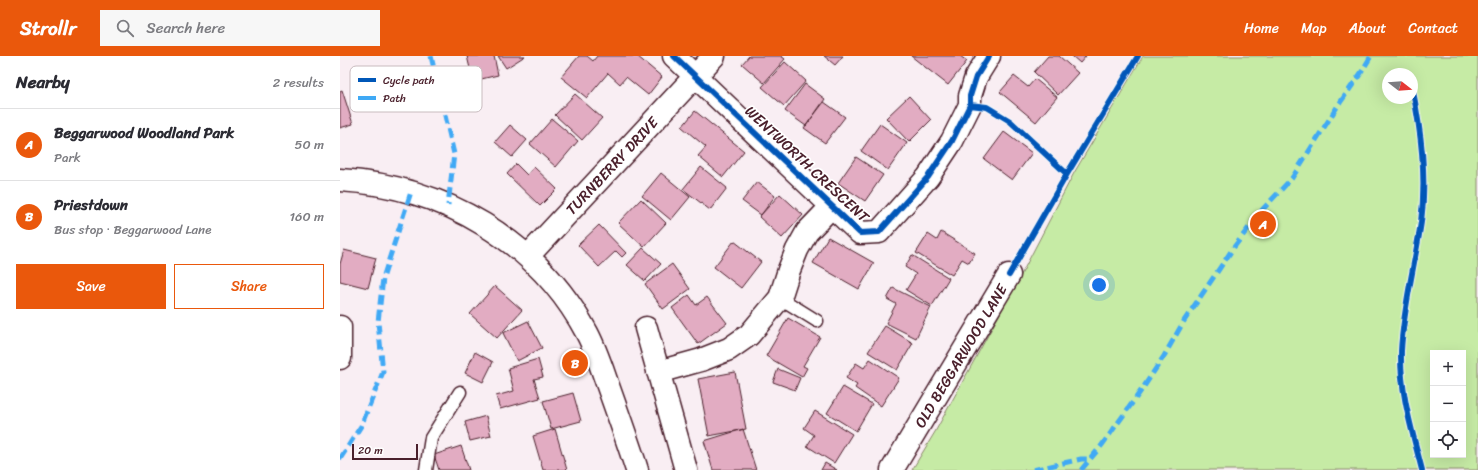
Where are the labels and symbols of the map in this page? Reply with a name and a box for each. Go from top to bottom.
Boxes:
legend [350,66,482,112]
north arrow [1382,68,1418,104]
text: Cycle path [383,71,435,90]
text: Path [383,89,406,108]
street label: WENTWORTH CRESCENT [739,99,877,230]
street label: TURNBERRY DRIVE [559,109,666,221]
pin: A [1250,209,1276,239]
your location [1089,275,1109,295]
street label: OLD BEGGARWOOD LANE [908,278,1015,433]
pin: B [562,348,588,378]
scale bar [352,442,418,461]

